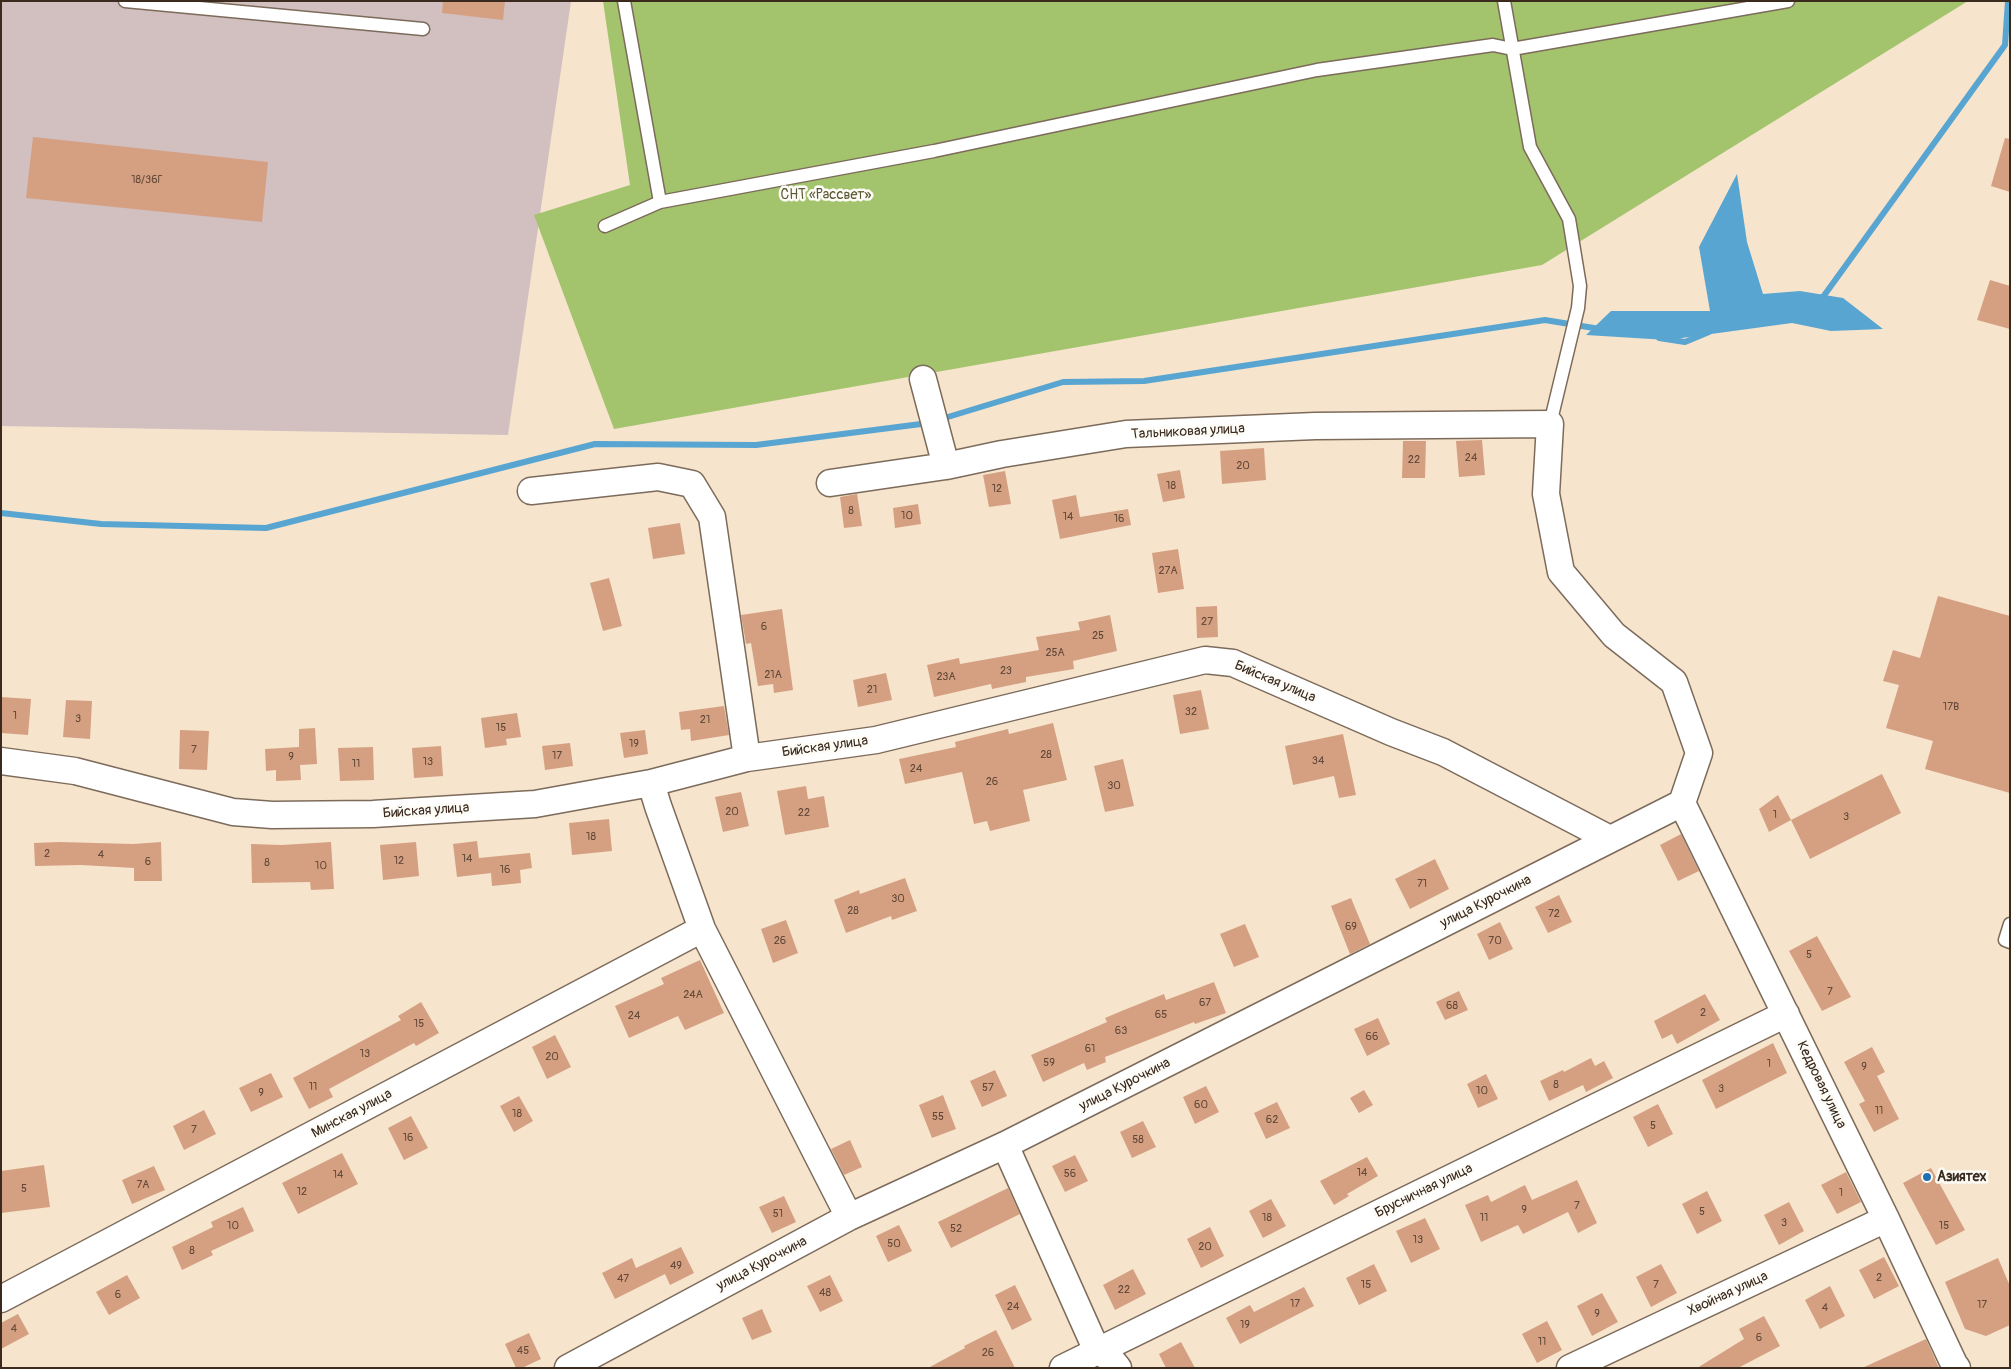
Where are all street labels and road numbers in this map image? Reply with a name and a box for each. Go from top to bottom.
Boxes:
street label: Тальниковая улица [1131,421,1245,443]
street label: Бийская улица [1232,657,1318,707]
street label: Бийская улица [781,733,869,761]
street label: Бийская улица [382,800,470,822]
street label: улица Курочкина [1438,872,1534,932]
street label: Кедровая улица [1793,1038,1849,1132]
street label: улица Курочкина [1077,1055,1173,1115]
street label: Минская улица [309,1086,395,1142]
street label: Брусничная улица [1373,1160,1475,1222]
street label: улица Курочкина [714,1233,810,1295]
street label: Хвойная улица [1685,1268,1771,1320]

